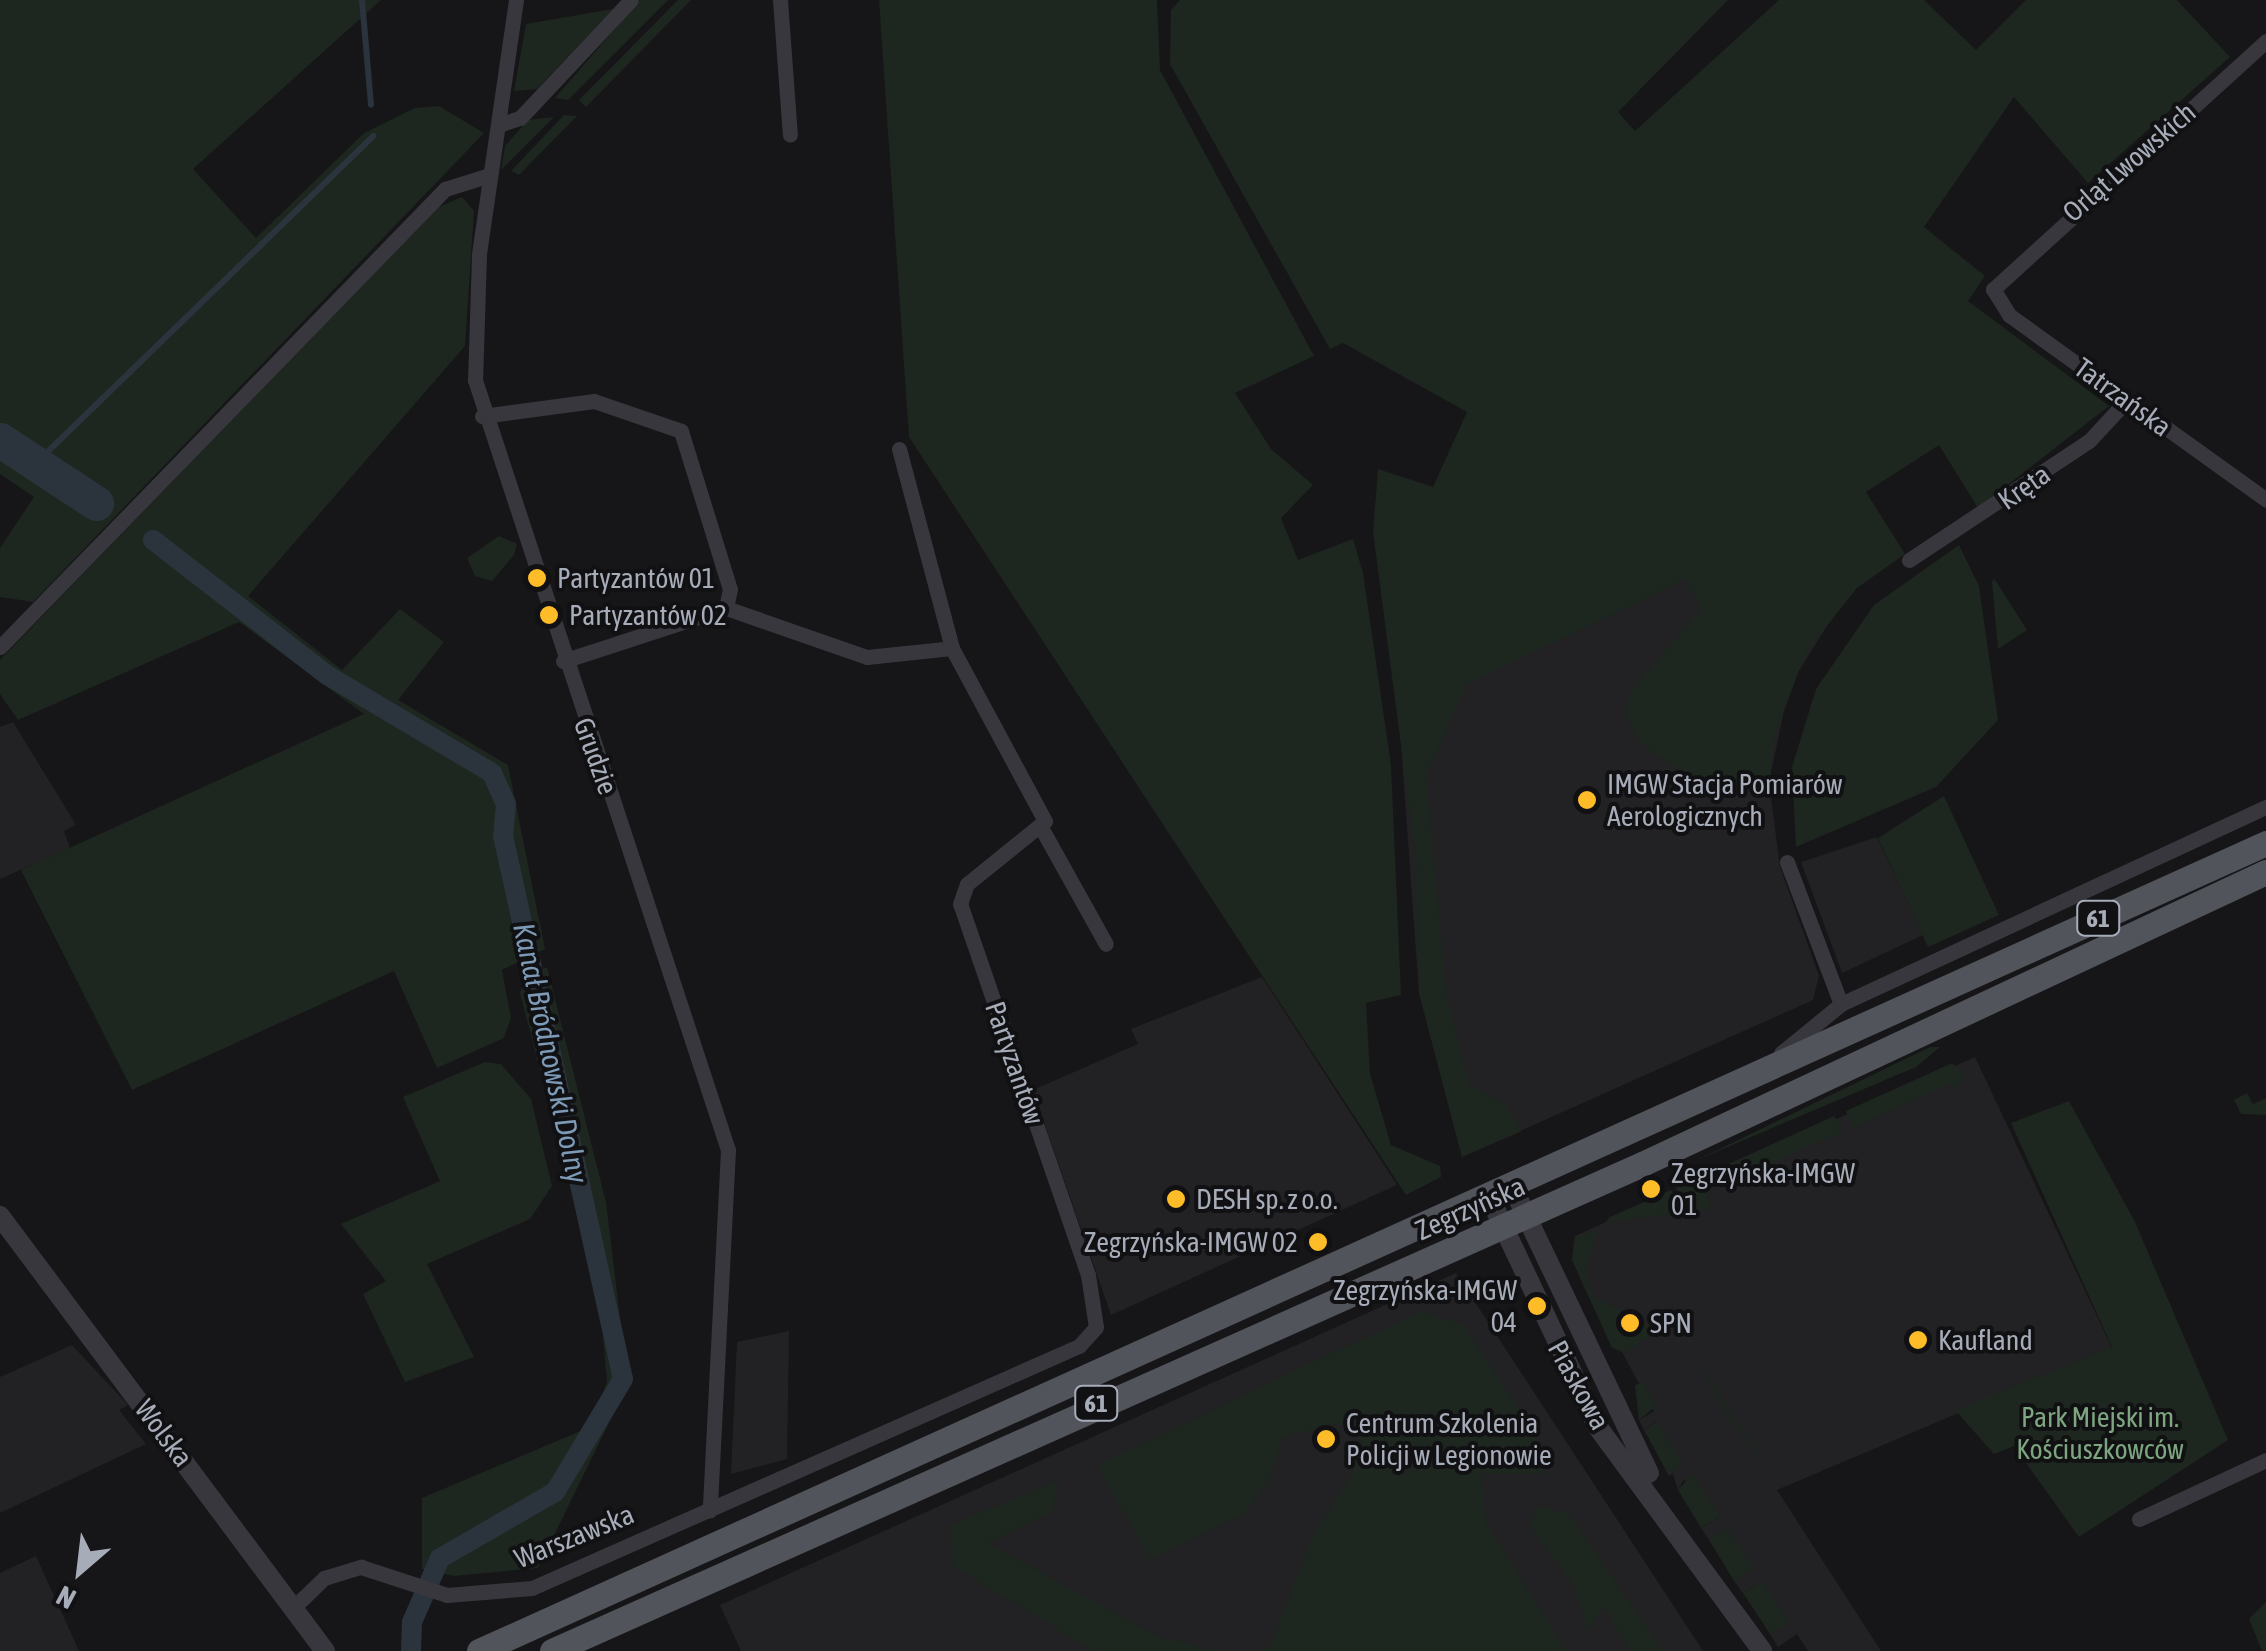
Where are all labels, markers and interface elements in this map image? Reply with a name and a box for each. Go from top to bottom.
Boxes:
street label: Orląt Lwowskich [2056,95,2202,229]
street label: Tatrzańska [2068,351,2178,443]
street label: Kręta [1992,457,2056,517]
place label: Partyzantów 01 [557,561,715,595]
marker: Partyzantów 01 [526,567,548,589]
place label: Partyzantów 02 [569,598,727,632]
marker: Partyzantów 02 [538,604,560,626]
street label: Grudzie [567,713,625,799]
place label: IMGW Stacja Pomiarów Aerologicznych [1607,767,1842,833]
marker: IMGW Stacja Pomiarów Aerologicznych [1576,789,1598,811]
road number: 61 [2076,898,2120,938]
water label: Kanał Bródnowski Dolny [506,920,596,1186]
street label: Partyzantów [978,997,1052,1129]
place label: Zegrzyńska-IMGW 01 [1671,1156,1855,1222]
street label: Zegrzyńska [1410,1169,1530,1247]
marker: Zegrzyńska-IMGW 01 [1640,1178,1662,1200]
place label: DESH sp. z o.o. [1196,1182,1338,1216]
marker: DESH sp. z o.o. [1165,1188,1187,1210]
place label: Zegrzyńska-IMGW 02 [1084,1225,1298,1259]
marker: Zegrzyńska-IMGW 02 [1307,1231,1329,1253]
place label: Zegrzyńska-IMGW 04 [1333,1273,1517,1339]
marker: Zegrzyńska-IMGW 04 [1526,1295,1548,1317]
place label: SPN [1650,1306,1692,1340]
marker: SPN [1619,1312,1641,1334]
place label: Kaufland [1938,1323,2033,1357]
marker: Kaufland [1907,1329,1929,1351]
street label: Piaskowa [1541,1335,1617,1435]
road number: 61 [1074,1383,1118,1423]
street label: Wolska [128,1393,200,1473]
park label: Park Miejski im. Kościuszkowców [2016,1400,2184,1466]
place label: Centrum Szkolenia Policji w Legionowie [1346,1406,1552,1472]
marker: Centrum Szkolenia Policji w Legionowie [1315,1428,1337,1450]
street label: Warszawska [509,1497,639,1575]
north arrow [30,1521,130,1621]
text: N [51,1579,81,1615]

